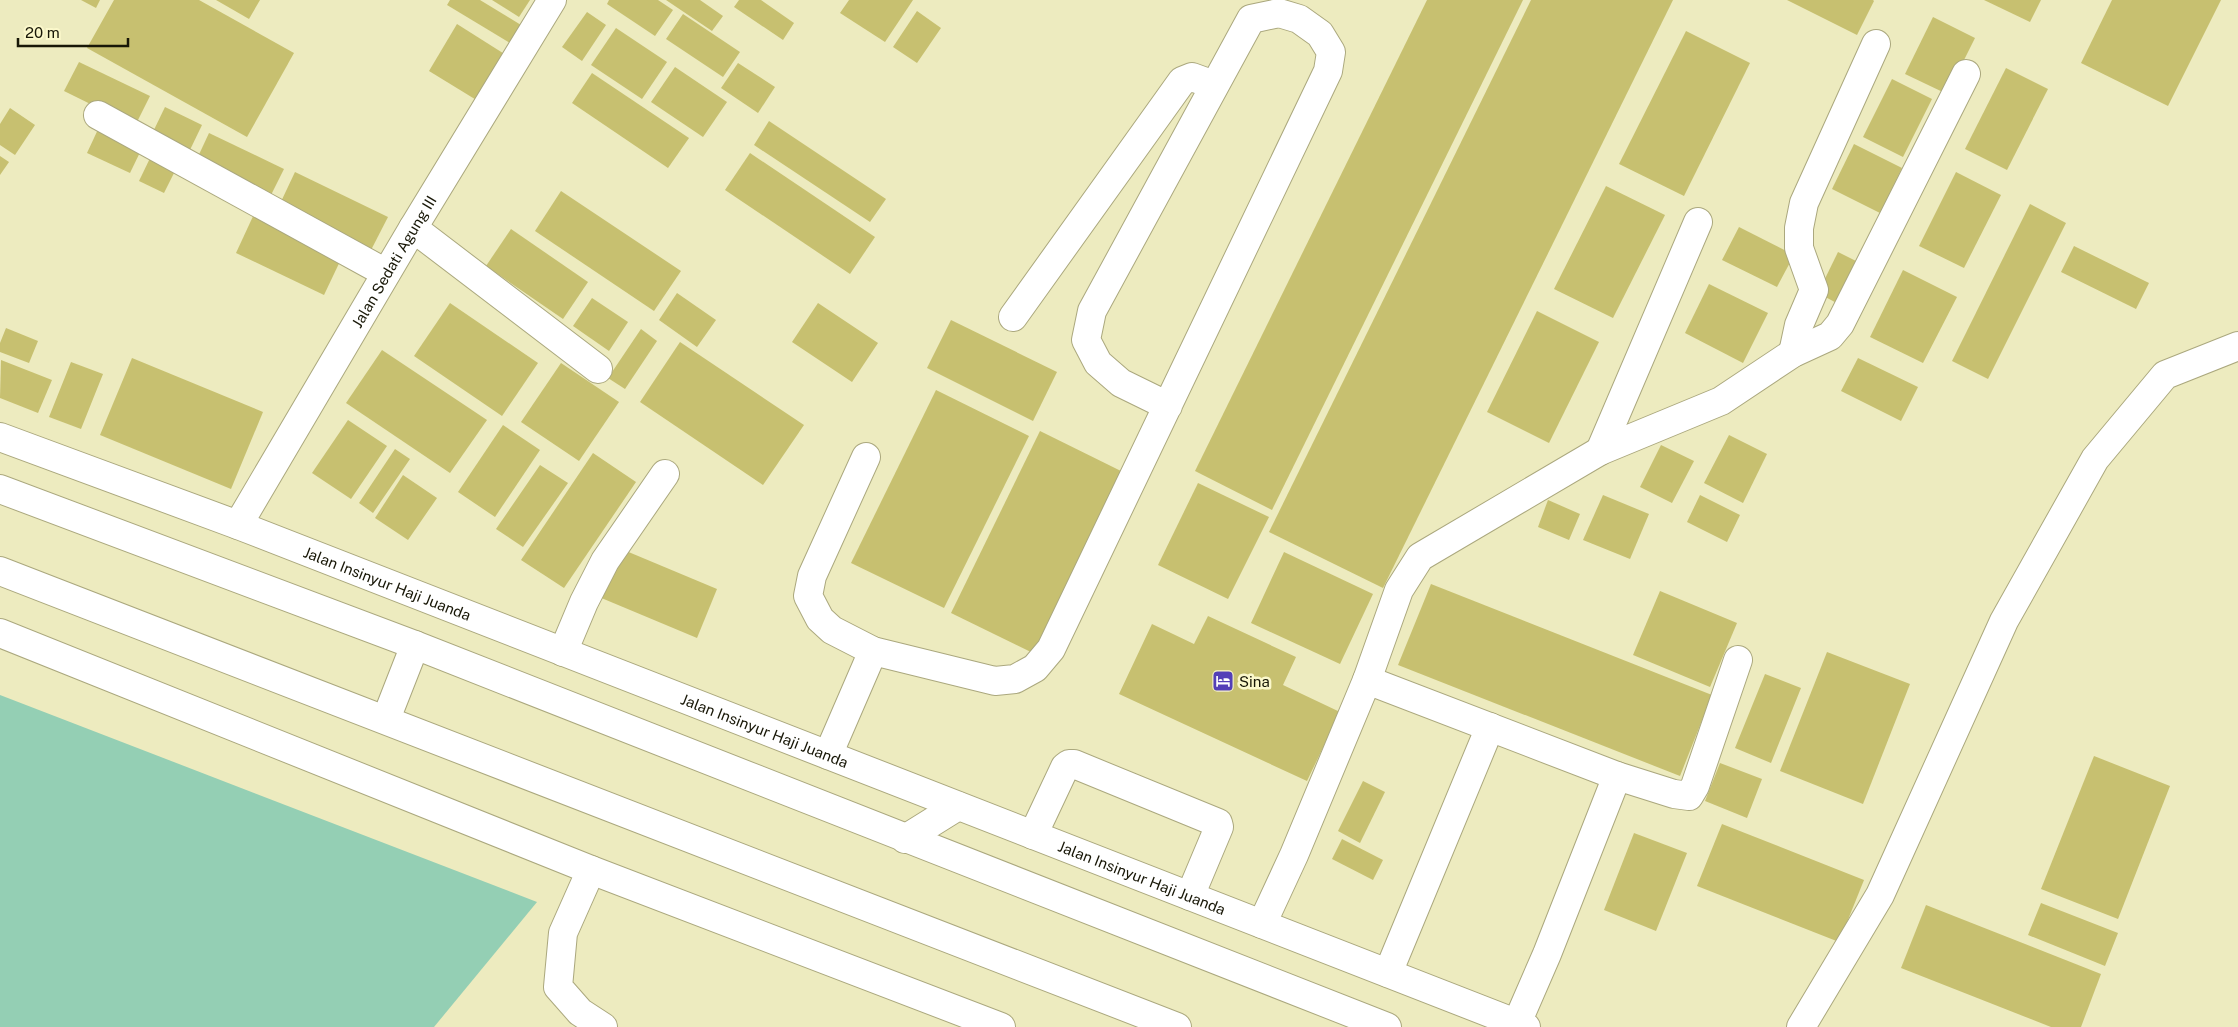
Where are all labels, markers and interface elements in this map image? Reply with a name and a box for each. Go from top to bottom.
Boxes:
scale bar [18,15,128,47]
text: 20 m [25,24,60,41]
street label: Jalan Sedati Agung III [348,192,439,331]
street label: Jalan Insinyur Haji Juanda [301,543,473,623]
hotel icon: Sina [1211,669,1235,693]
place label: Sina [1239,673,1270,690]
street label: Jalan Insinyur Haji Juanda [679,690,851,771]
street label: Jalan Insinyur Haji Juanda [1056,837,1228,918]

